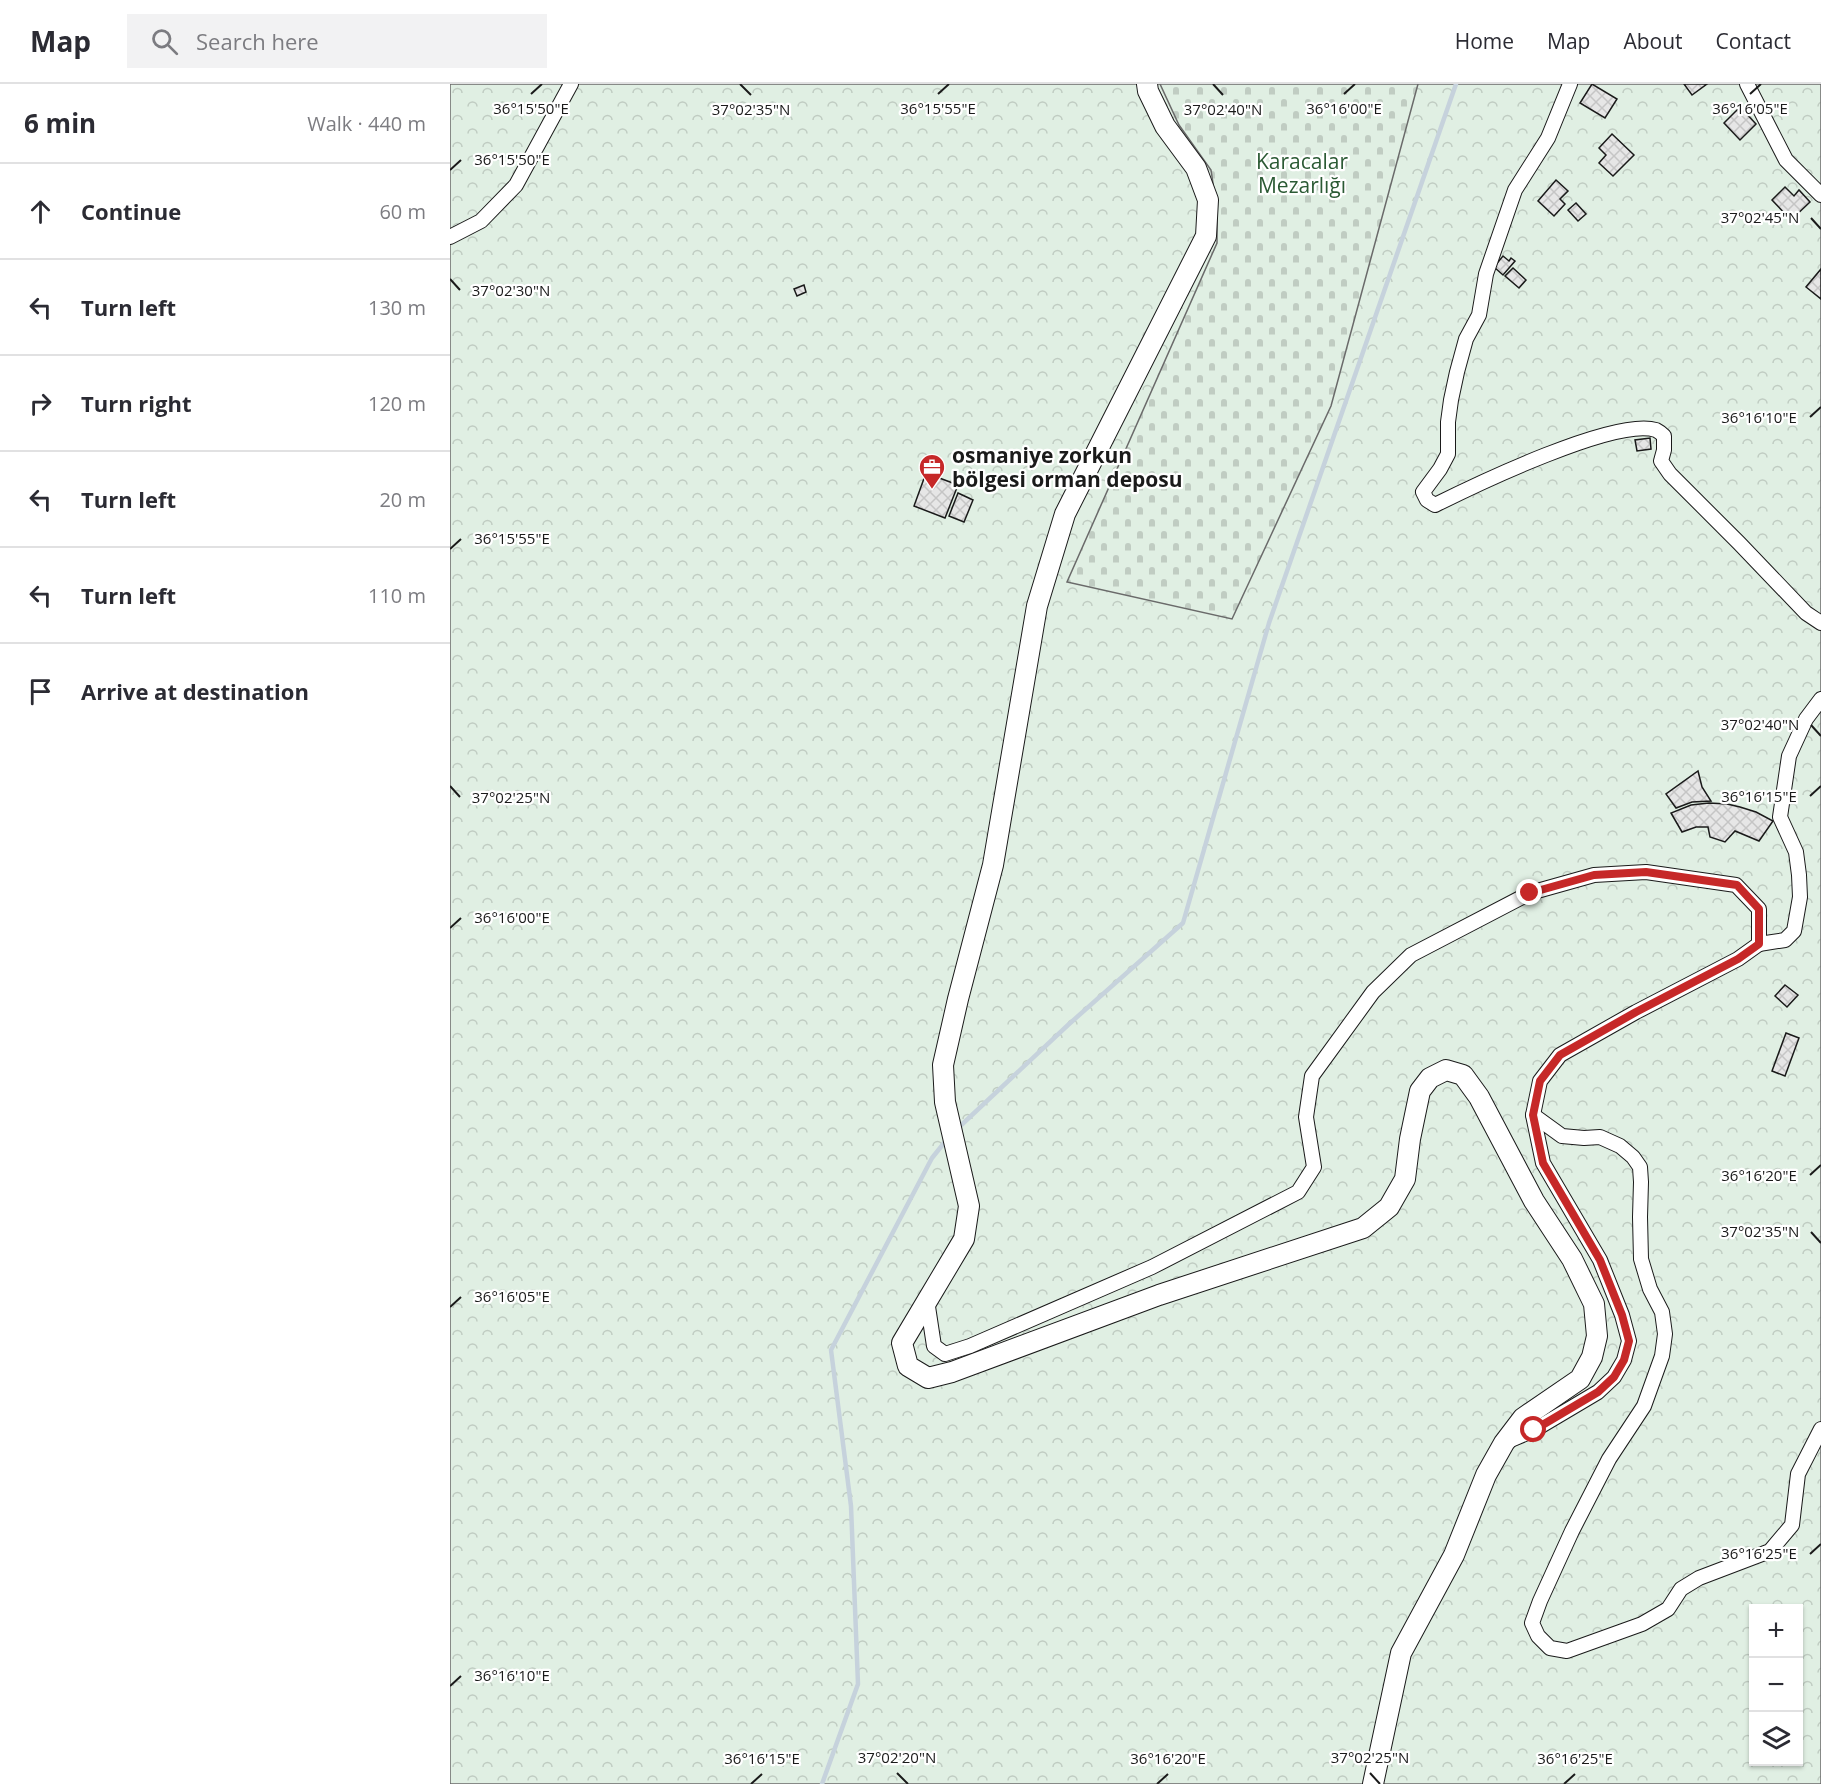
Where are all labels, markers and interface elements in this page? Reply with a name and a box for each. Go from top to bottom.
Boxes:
search box [127,14,547,68]
text: Map [30,22,91,60]
icon: search [148,25,181,58]
text: Search here [196,26,319,56]
text: Home [1455,27,1514,55]
text: Map [1547,27,1590,55]
text: About [1623,27,1683,55]
text: Contact [1716,27,1791,55]
text: 36°15'50"E [493,98,569,118]
text: 36°15'55"E [900,98,976,118]
text: 36°16'00"E [1306,98,1382,118]
text: 36°16'05"E [1712,98,1788,118]
text: 37°02'35"N [712,99,790,119]
text: 37°02'40"N [1184,99,1262,119]
text: 6 min [24,105,96,141]
text: Walk · 440 m [307,110,426,137]
park label: Karacalar Mezarlığı [1256,147,1348,199]
text: 36°15'50"E [474,149,550,169]
icon: ahead [24,195,57,228]
text: Continue [81,196,181,226]
text: 60 m [379,198,426,225]
text: 37°02'45"N [1721,207,1799,227]
text: 37°02'30"N [472,280,550,300]
icon: left [24,291,57,324]
text: Turn left [81,292,176,322]
text: 130 m [368,294,426,321]
icon: right [24,387,57,420]
text: Turn right [81,388,192,418]
text: 120 m [368,390,426,417]
text: 36°16'10"E [1721,407,1797,427]
place label: osmaniye zorkun bölgesi orman deposu [952,441,1183,493]
office icon: osmaniye zorkun bölgesi orman deposu [917,452,947,490]
icon: left [24,483,57,516]
text: Turn left [81,484,176,514]
text: 20 m [379,486,426,513]
text: 36°15'55"E [474,528,550,548]
icon: left [24,579,57,612]
text: Turn left [81,580,176,610]
text: 110 m [368,582,426,609]
icon: arrive [24,675,57,708]
text: Arrive at destination [81,676,309,706]
text: 37°02'40"N [1721,714,1799,734]
text: 36°16'15"E [1721,786,1797,806]
text: 37°02'25"N [472,787,550,807]
route end [1516,879,1542,905]
text: 36°16'00"E [474,907,550,927]
text: 36°16'20"E [1721,1165,1797,1185]
text: 37°02'35"N [1721,1221,1799,1241]
text: 36°16'05"E [474,1286,550,1306]
route start [1520,1416,1546,1442]
text: 36°16'25"E [1721,1543,1797,1563]
map controls [1749,1604,1803,1766]
button: + [1749,1604,1803,1658]
button: − [1749,1658,1803,1712]
text: 36°16'10"E [474,1665,550,1685]
button: layers [1749,1712,1803,1766]
text: 37°02'20"N [858,1747,936,1767]
text: 37°02'25"N [1331,1747,1409,1767]
text: 36°16'15"E [724,1748,800,1768]
text: 36°16'20"E [1130,1748,1206,1768]
text: 36°16'25"E [1537,1748,1613,1768]

